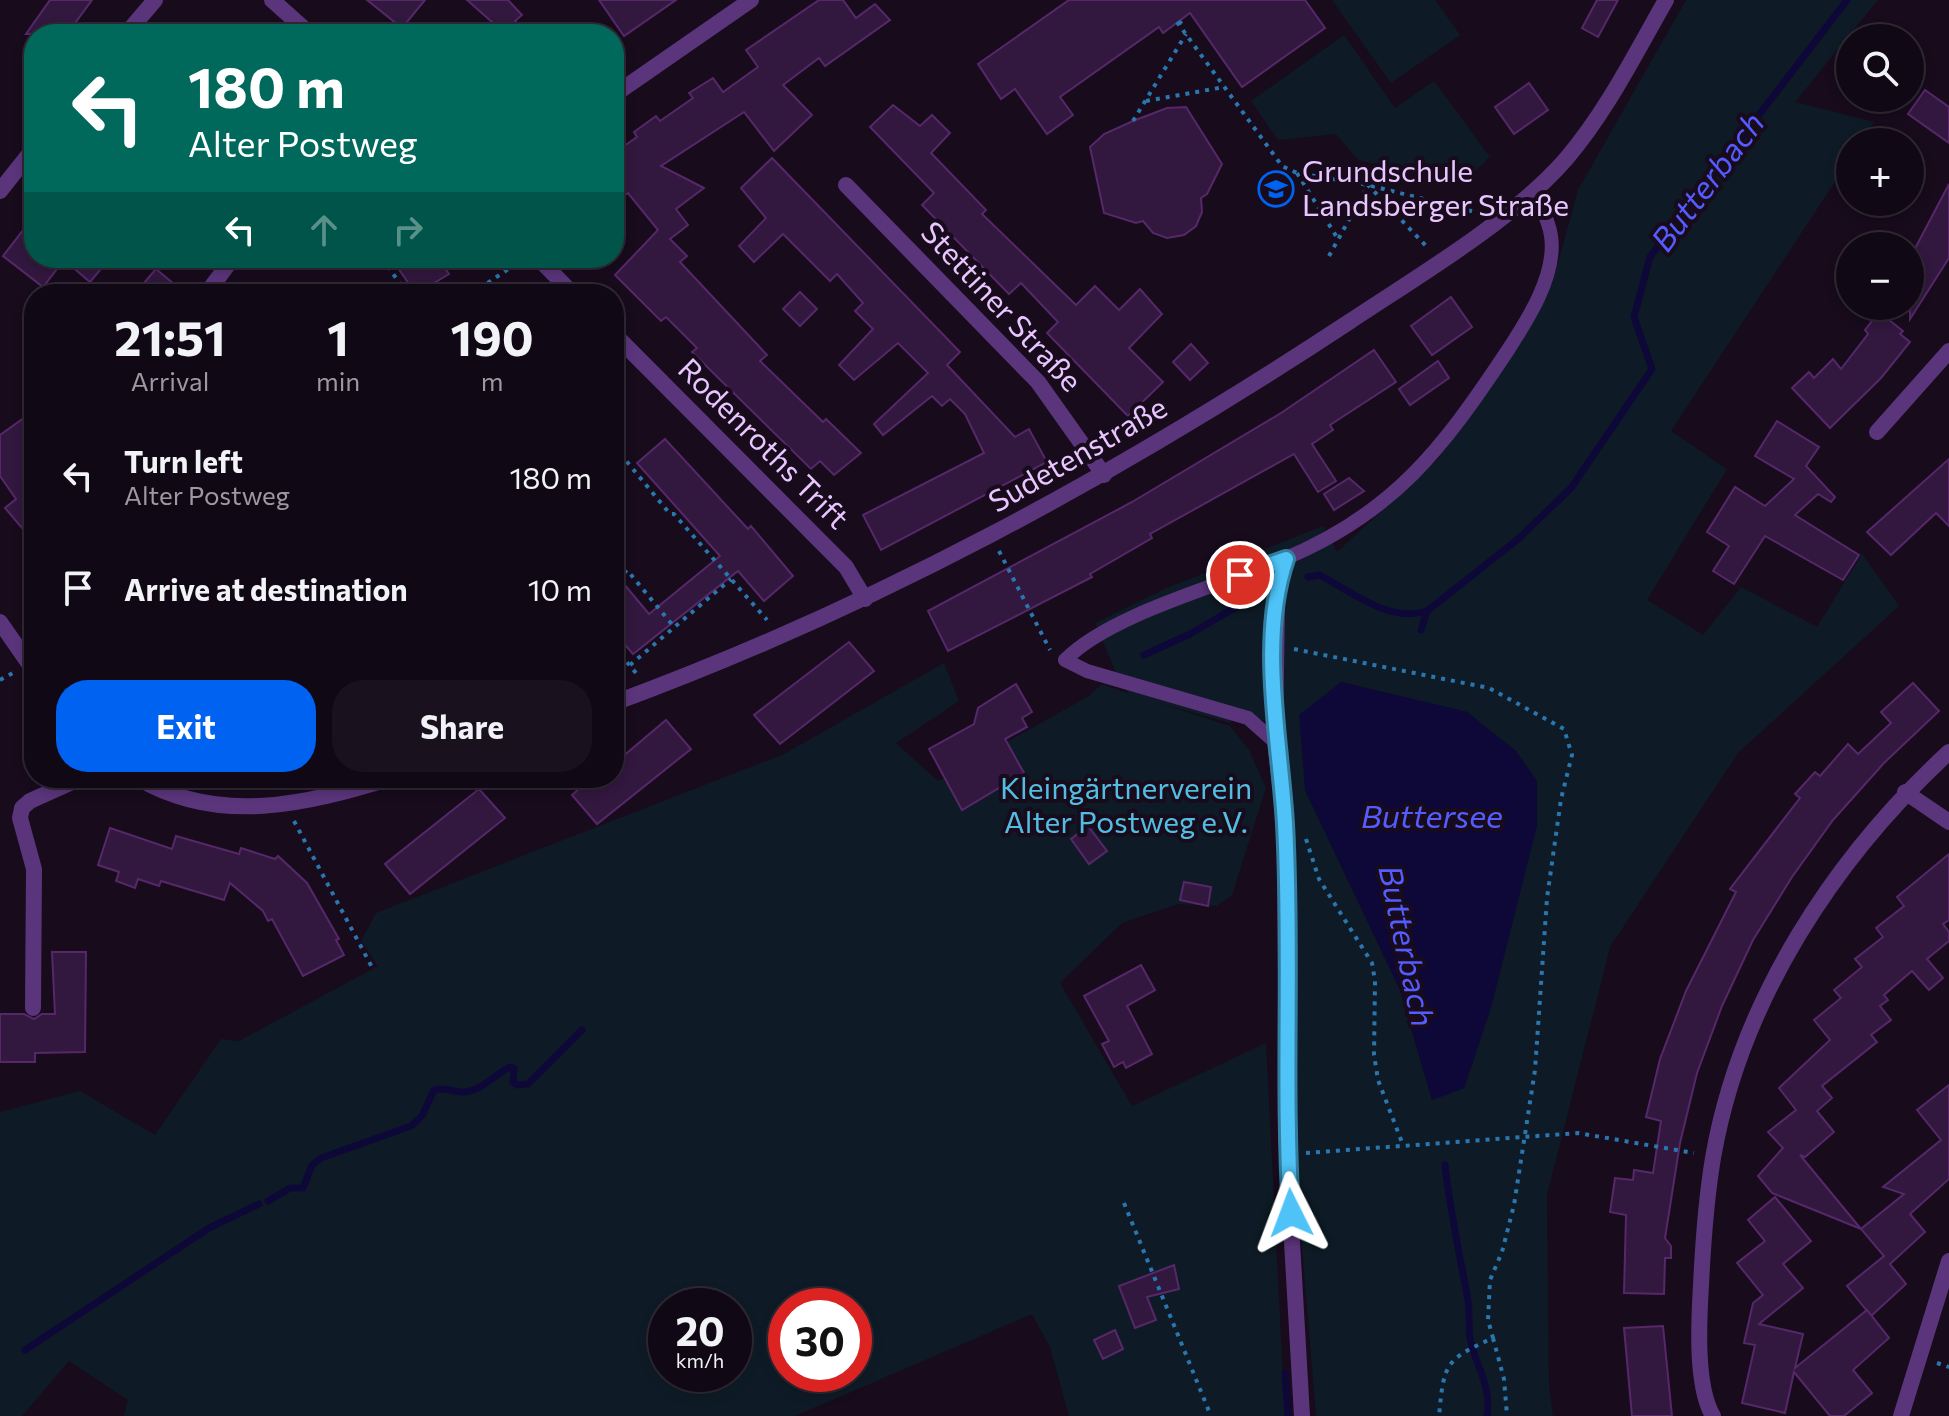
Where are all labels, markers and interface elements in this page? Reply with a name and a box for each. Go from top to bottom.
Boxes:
map controls [1836,24,1924,320]
button: search [1836,24,1924,112]
text: 180 m [188,51,345,120]
icon: left [56,56,160,160]
water label: Butterbach [1641,103,1772,258]
text: Alter Postweg [188,120,418,164]
button: + [1836,128,1924,216]
place label: Grundschule Landsberger Straße [1302,151,1569,222]
school or university icon: Grundschule Landsberger Straße [1257,170,1295,208]
icon: left [218,208,262,252]
icon: ahead [302,208,346,252]
icon: right [386,208,430,252]
street label: Stettiner Straße [915,213,1091,398]
button: − [1836,232,1924,320]
text: 21:51 [114,307,226,366]
text: 1 [327,307,349,366]
text: 190 [451,307,534,366]
street label: Rodenroths Trift [672,349,858,535]
text: Arrival [131,365,209,396]
text: min [316,365,360,396]
text: m [481,365,503,396]
street label: Sudetenstraße [981,387,1172,519]
text: Turn left [124,442,243,479]
icon: left [56,454,100,498]
text: 180 m [509,458,592,495]
text: Alter Postweg [124,479,290,510]
pin [1206,541,1274,609]
icon: arrive [1218,553,1262,597]
icon: arrive [56,566,100,610]
text: Arrive at destination [124,570,408,607]
text: 10 m [528,570,592,607]
button: Exit [56,680,316,772]
button: Share [332,680,592,772]
park label: Kleingärtnerverein Alter Postweg e.V. [1000,768,1252,839]
water label: Buttersee [1361,795,1503,835]
water label: Butterbach [1371,861,1445,1030]
position arrow [1249,1171,1333,1255]
speed limit sign: 30 [768,1288,872,1392]
text: 20 [675,1305,725,1354]
text: km/h [676,1348,724,1372]

